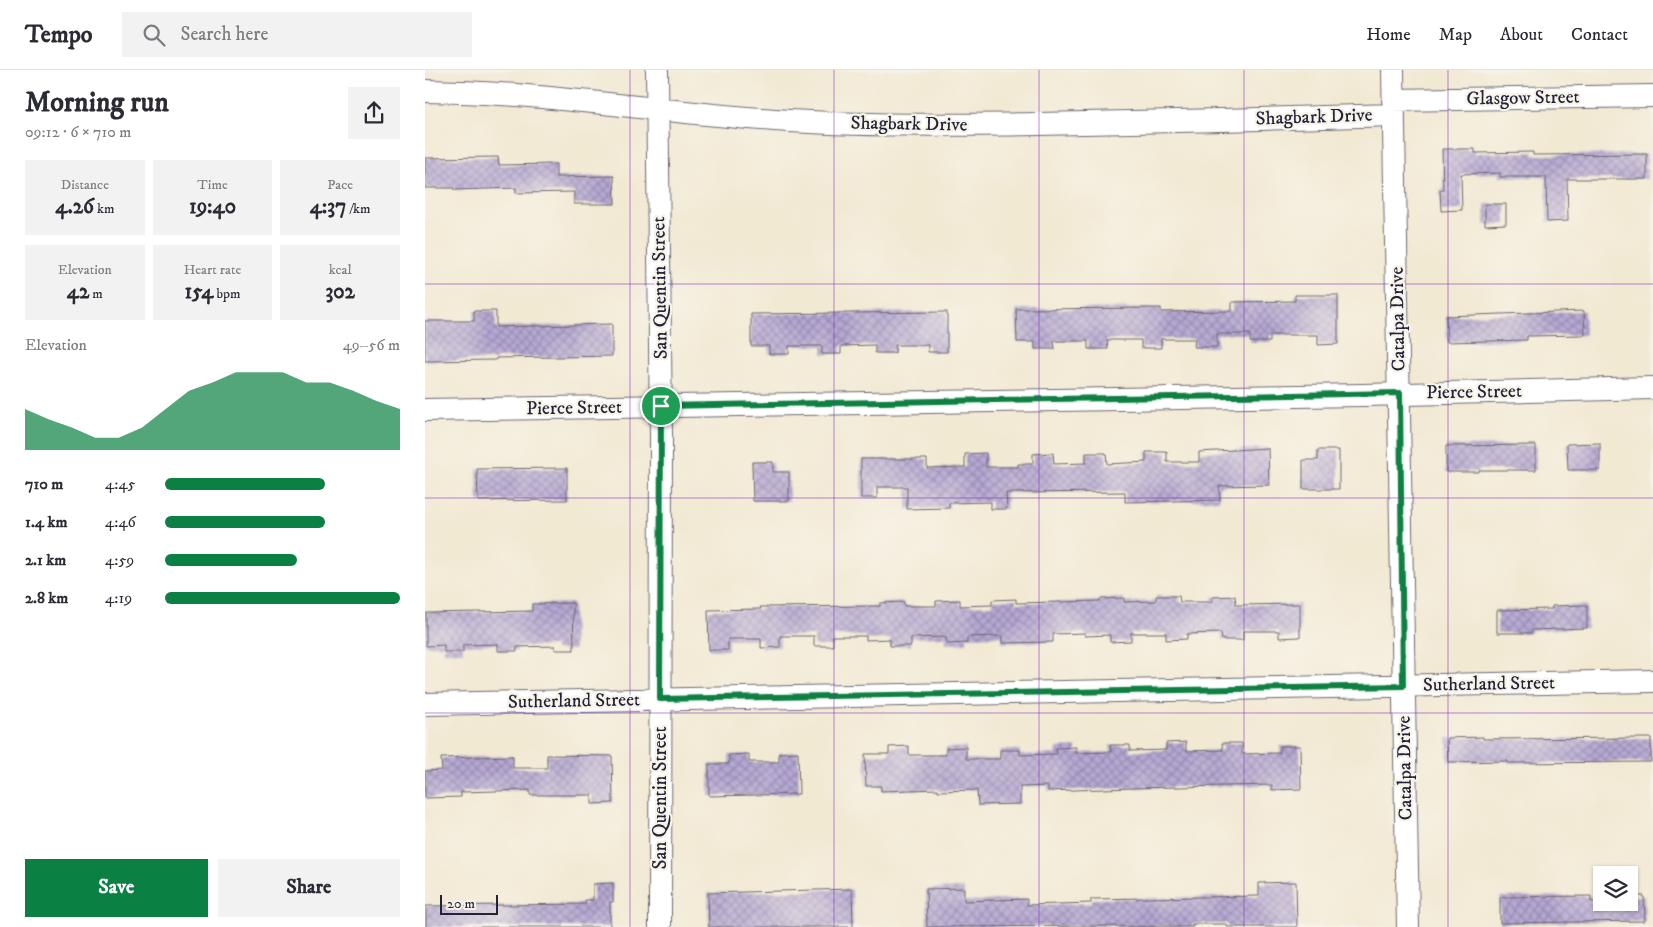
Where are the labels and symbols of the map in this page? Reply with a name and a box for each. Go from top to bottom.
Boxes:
street label: Glasgow Street [1466,86,1580,110]
street label: Shagbark Drive [1255,103,1373,131]
street label: Shagbark Drive [850,111,968,137]
street label: San Quentin Street [647,216,673,360]
street label: Catalpa Drive [1386,266,1410,371]
street label: Pierce Street [1426,380,1522,404]
pin [640,385,682,427]
street label: Pierce Street [526,396,622,420]
street label: Sutherland Street [1423,671,1555,697]
street label: Sutherland Street [508,688,640,714]
street label: Catalpa Drive [1393,715,1417,820]
street label: San Quentin Street [649,727,672,869]
scale bar [440,892,497,915]

